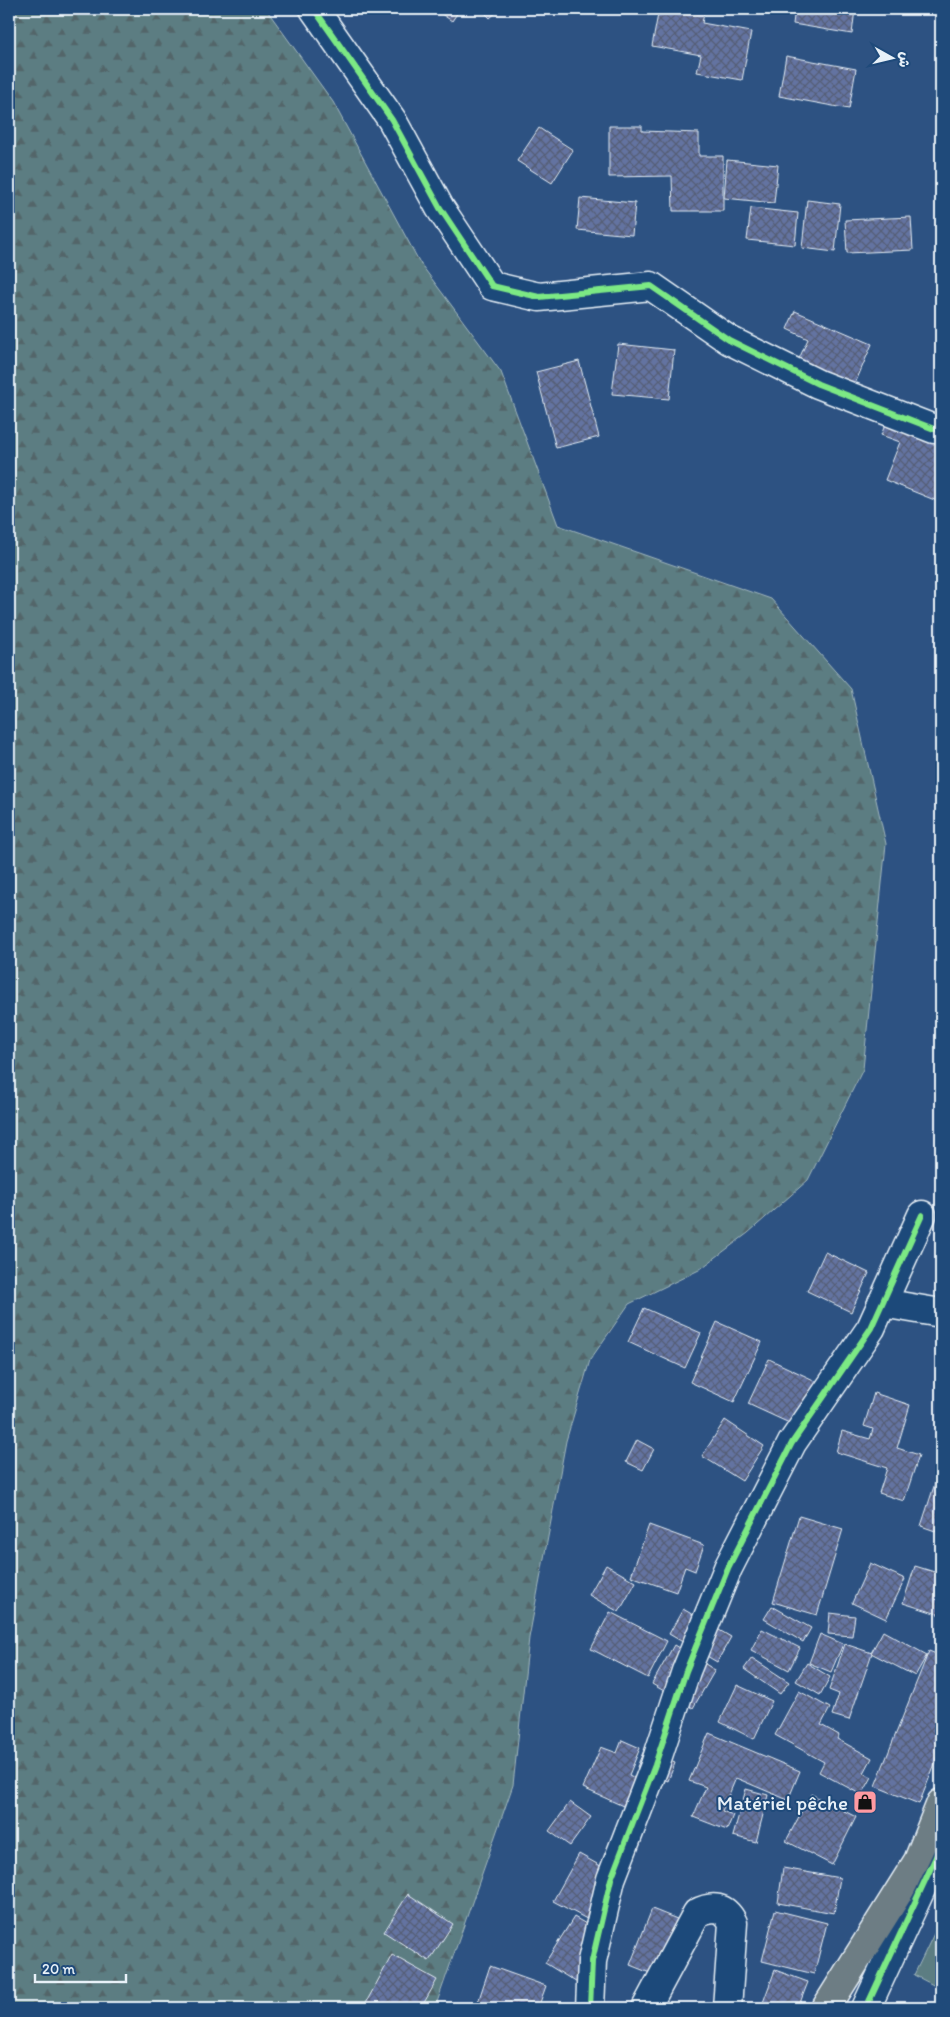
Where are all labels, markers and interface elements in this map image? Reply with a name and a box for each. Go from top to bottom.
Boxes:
north arrow [868,32,918,82]
text: ش [895,51,914,69]
shop icon: Matériel pêche [852,1789,878,1815]
place label: Matériel pêche [717,1790,848,1815]
scale bar [35,1952,126,1984]
text: 20 m [42,1960,76,1978]

